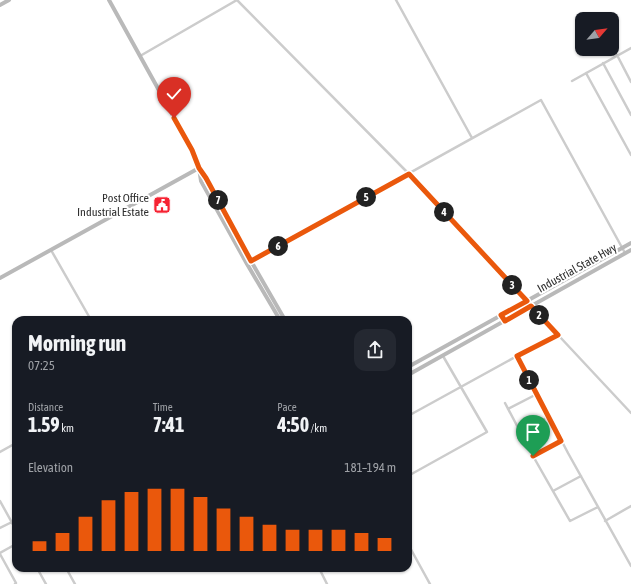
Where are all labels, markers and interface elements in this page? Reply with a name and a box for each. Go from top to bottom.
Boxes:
north arrow [575,12,619,56]
map controls [575,12,619,56]
pin [157,77,191,118]
icon: check [163,83,185,105]
pin: 5 [356,187,376,207]
pin: 7 [208,190,228,210]
place label: Post Office Industrial Estate [77,191,149,219]
text: 5 [363,191,369,203]
text: 7 [215,194,221,206]
public building icon: Post Office Industrial Estate [152,195,172,215]
pin: 4 [434,202,454,222]
text: 4 [441,206,447,218]
pin: 6 [268,236,288,256]
text: 6 [275,240,281,252]
street label: Industrial State Hwy [535,240,619,296]
pin: 3 [502,275,522,295]
text: 3 [509,279,515,291]
pin: 2 [529,305,549,325]
text: 2 [536,309,542,321]
button: share [354,329,396,371]
text: Morning run [28,330,126,356]
text: 07:25 [28,358,55,373]
pin: 1 [519,370,539,390]
text: 1 [526,374,532,386]
text: Distance [28,401,63,413]
text: Time [153,401,173,413]
text: Pace [277,401,297,413]
text: 1.59 [28,413,60,436]
text: 7:41 [153,413,184,436]
text: 4:50 [277,413,309,436]
pin [516,415,550,456]
icon: arrive [522,421,544,443]
text: km [60,422,74,434]
text: /km [309,422,327,434]
text: Elevation [28,460,73,475]
text: 181–194 m [344,460,396,475]

